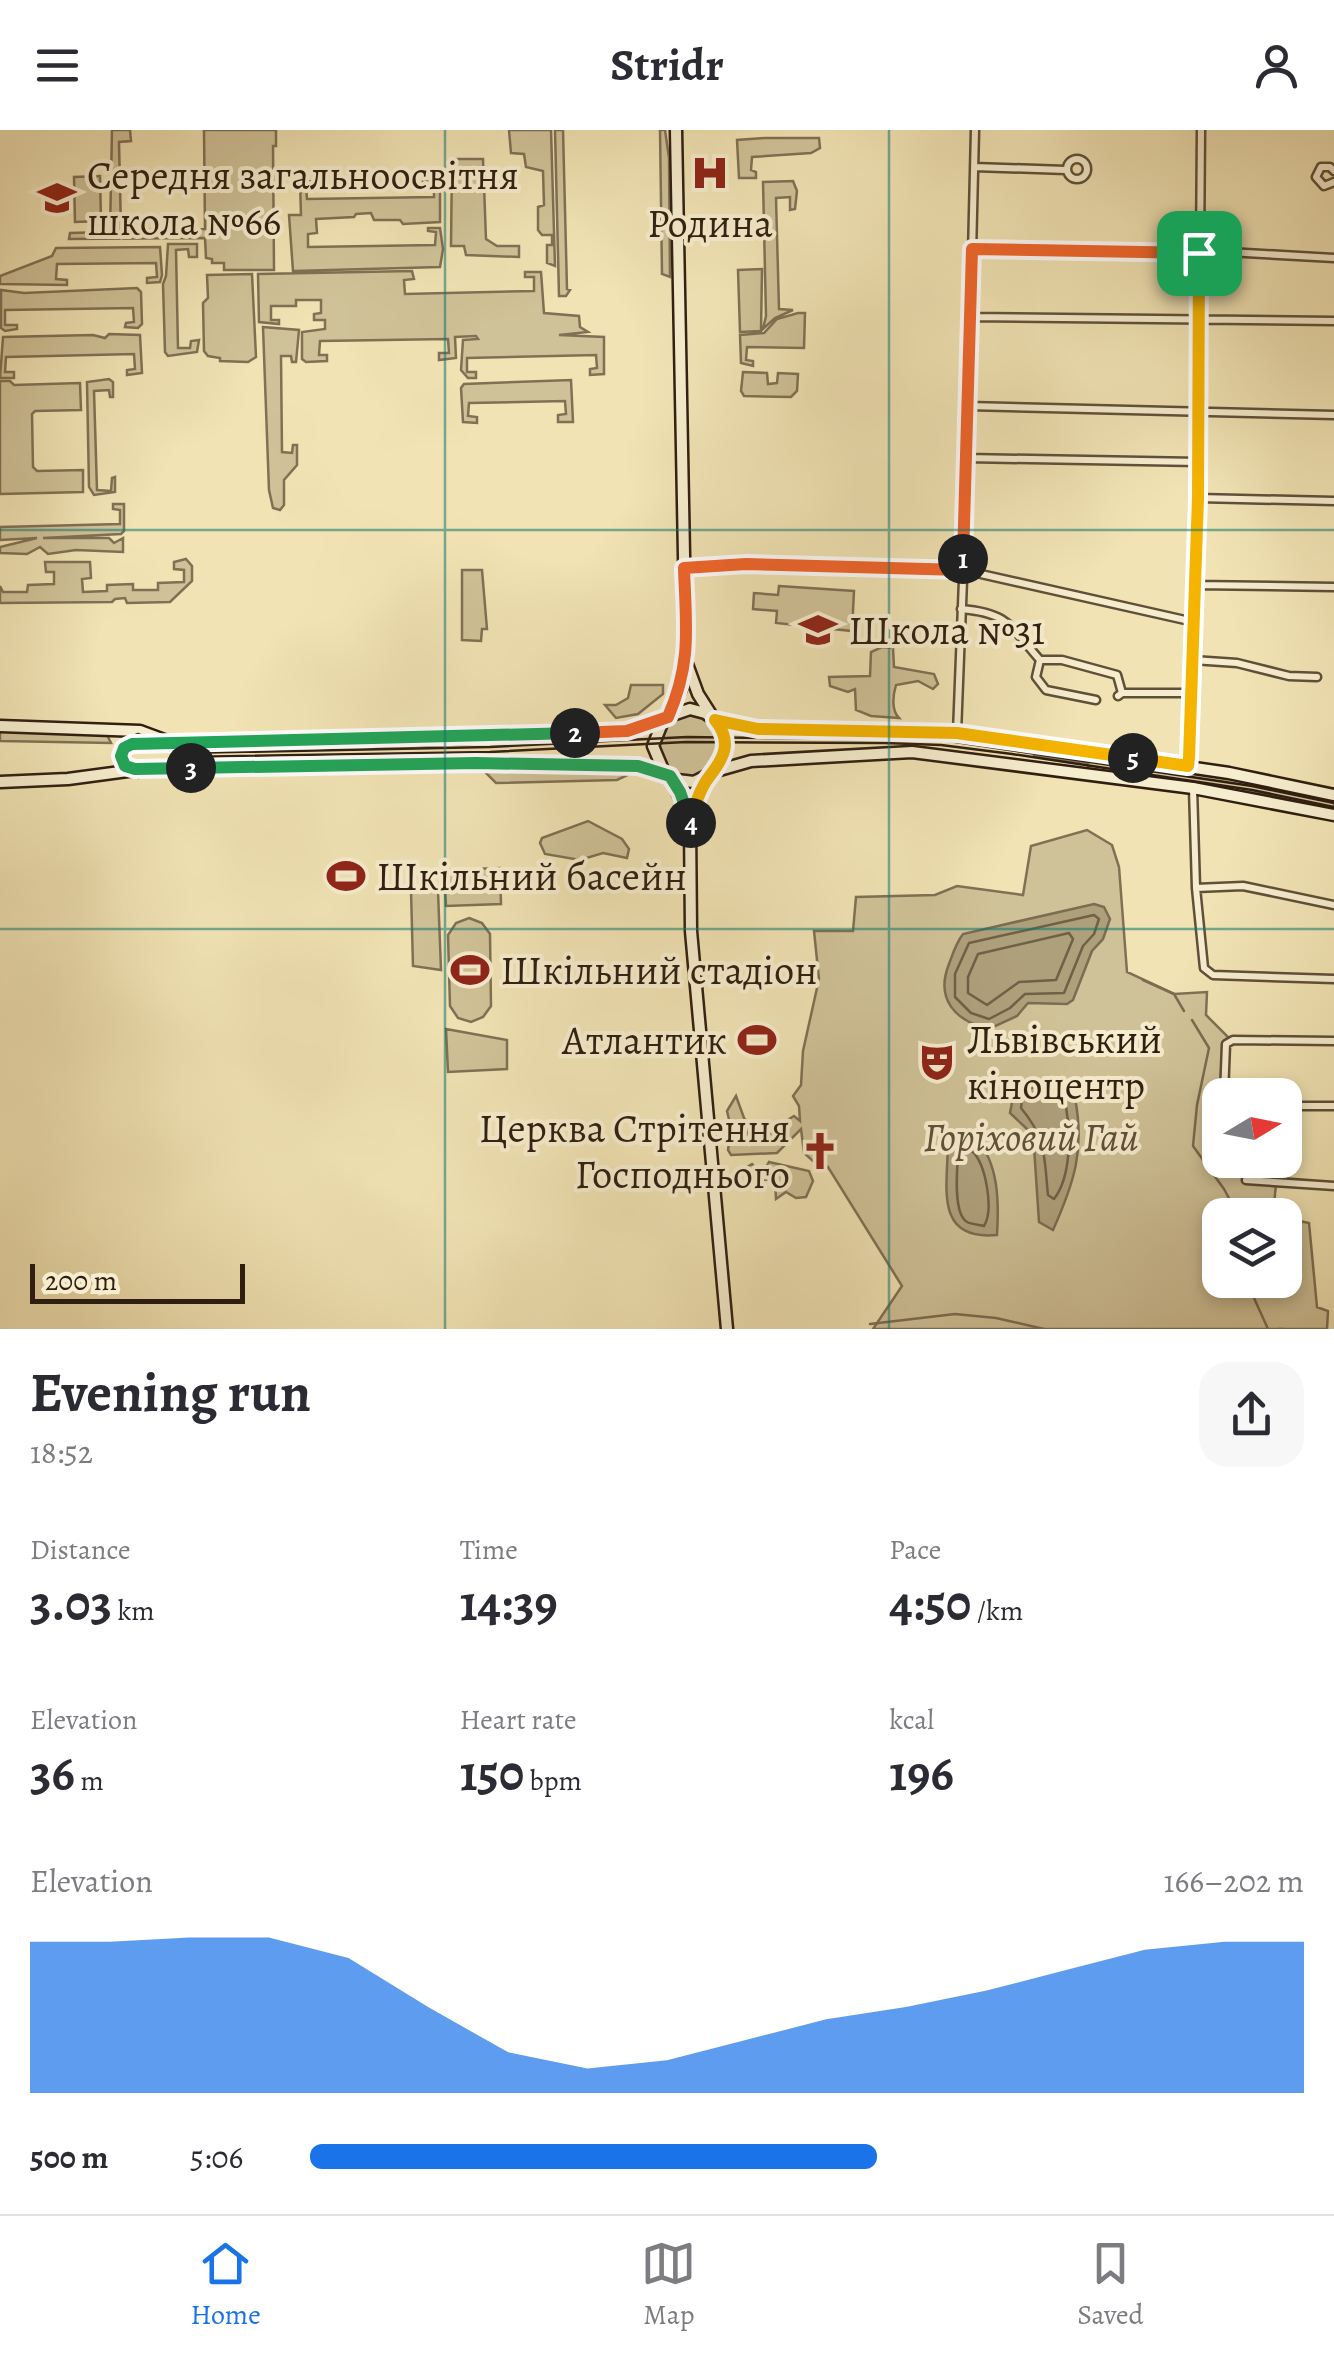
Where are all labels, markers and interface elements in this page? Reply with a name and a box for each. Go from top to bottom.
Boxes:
text: Stridr [610,34,724,96]
icon: menu [30,38,85,93]
icon: person [1249,38,1304,93]
place label: Середня загальноосвітня школа №66 [87,148,519,249]
hospital icon: Родина [689,152,731,194]
school or university icon: Середня загальноосвітня школа №66 [36,177,78,219]
place label: Родина [647,196,773,251]
pin [1157,211,1242,296]
icon: arrive [1172,226,1227,281]
pin: 1 [938,534,988,584]
text: 1 [958,540,968,578]
place label: Школа №31 [848,603,1045,658]
school or university icon: Школа №31 [797,609,839,651]
pin: 2 [550,708,600,758]
text: 2 [568,714,582,752]
pin: 5 [1108,733,1158,783]
text: 5 [1127,739,1139,777]
pin: 3 [166,743,216,793]
text: 3 [185,749,197,787]
pin: 4 [666,798,716,848]
text: 4 [684,804,698,842]
place label: Шкільний басейн [376,849,687,904]
sports icon: Шкільний басейн [325,855,367,897]
place label: Шкільний стадіон [500,943,818,998]
sports icon: Шкільний стадіон [449,949,491,991]
place label: Львівський кіноцентр [967,1012,1162,1113]
place label: Атлантик [561,1013,727,1068]
sports icon: Атлантик [736,1019,778,1061]
theatre icon: Львівський кіноцентр [916,1041,958,1083]
north arrow [1202,1078,1302,1178]
map controls [1202,1078,1302,1298]
place label: Церква Стрітення Господнього [479,1101,790,1202]
park label: Горіховий Гай [923,1110,1139,1165]
church icon: Церква Стрітення Господнього [799,1130,841,1172]
button: layers [1202,1198,1302,1298]
scale bar [30,1259,245,1304]
text: 200 m [45,1262,117,1300]
text: Evening run [30,1355,311,1430]
button: share [1199,1362,1304,1467]
text: 18:52 [30,1430,93,1474]
text: Distance [30,1531,130,1569]
text: Time [460,1531,518,1569]
text: Pace [889,1531,941,1569]
text: 3.03 [30,1569,112,1637]
text: 14:39 [460,1569,558,1637]
text: 4:50 [889,1569,971,1637]
text: km [112,1592,155,1630]
text: /km [971,1592,1023,1630]
text: Elevation [30,1701,137,1739]
text: Heart rate [460,1701,577,1739]
text: kcal [889,1701,934,1739]
text: 36 [30,1739,75,1807]
text: 150 [460,1739,524,1807]
text: 196 [889,1739,954,1807]
text: m [75,1762,104,1800]
text: bpm [524,1762,582,1800]
text: Elevation [30,1859,153,1903]
text: 166–202 m [1164,1859,1304,1903]
text: 500 m [30,2135,108,2179]
text: 5:06 [190,2135,243,2179]
tab: Home [190,2236,261,2334]
tab: Map [641,2236,696,2334]
tab: Saved [1077,2236,1144,2334]

